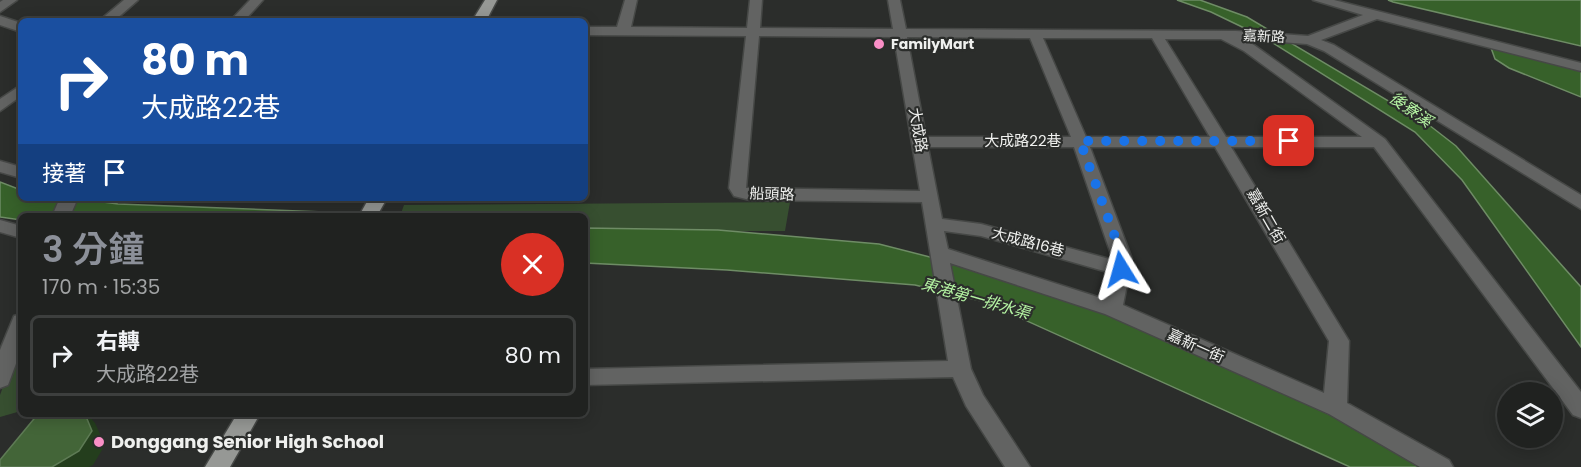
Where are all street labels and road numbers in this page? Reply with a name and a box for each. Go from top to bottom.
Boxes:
street label: 嘉新路 [1243,25,1285,47]
street label: 大成路 [904,106,933,154]
street label: 大成路22巷 [984,130,1062,151]
street label: 船頭路 [749,182,795,205]
street label: 嘉新二街 [1242,185,1291,247]
street label: 大成路16巷 [990,222,1067,261]
street label: 嘉新一街 [1165,324,1228,367]

